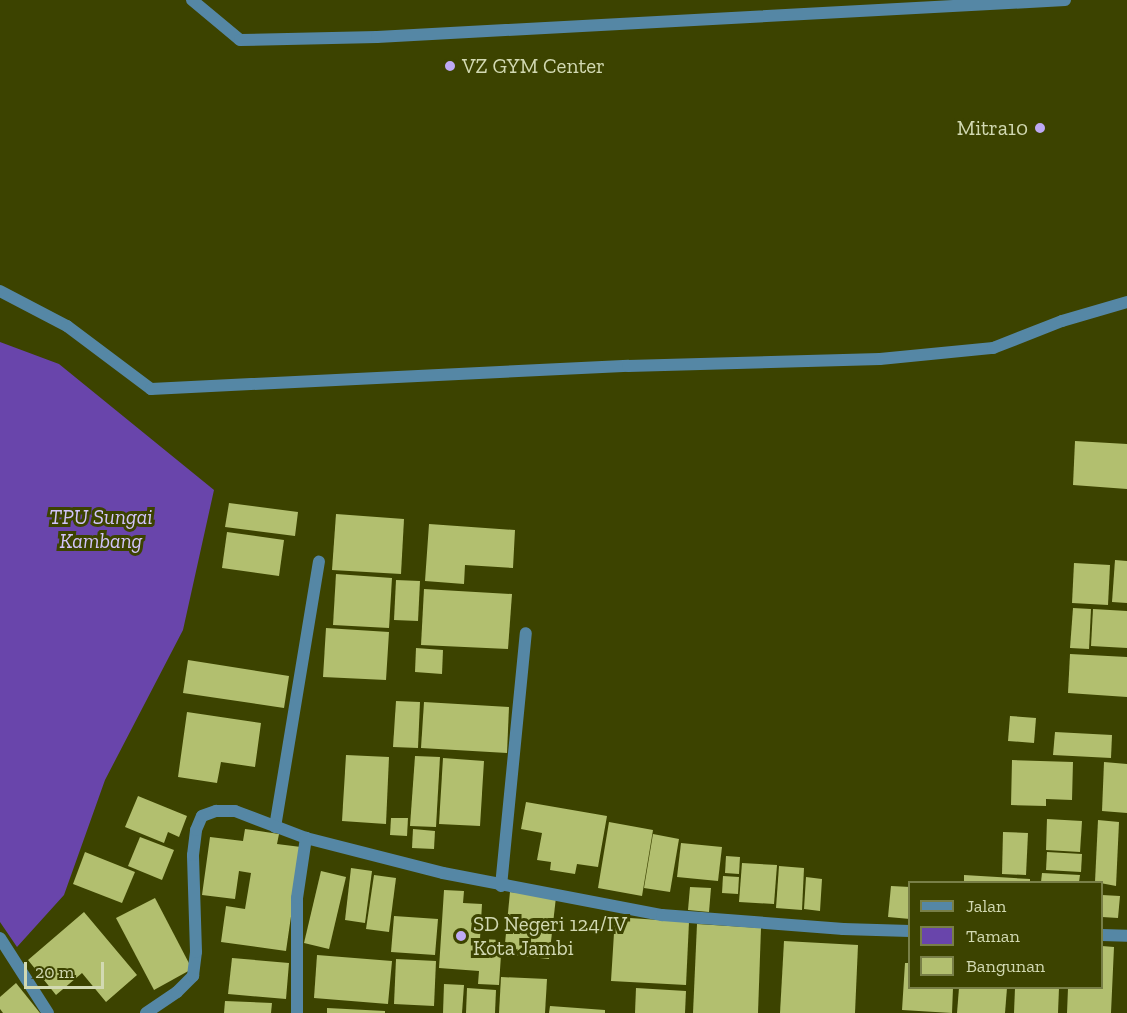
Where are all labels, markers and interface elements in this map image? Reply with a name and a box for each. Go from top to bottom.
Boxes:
place label: VZ GYM Center [462,53,605,79]
marker: VZ GYM Center [443,59,457,73]
place label: Mitra10 [957,115,1028,141]
marker: Mitra10 [1033,121,1047,135]
park label: TPU Sungai Kambang [49,504,153,554]
legend [908,881,1103,989]
text: Jalan [966,895,1006,917]
place label: SD Negeri 124/IV Kota Jambi [473,911,627,961]
text: Taman [966,925,1020,947]
marker: SD Negeri 124/IV Kota Jambi [454,929,468,943]
scale bar [27,950,106,988]
text: Bangunan [966,955,1045,977]
text: 20 m [35,961,74,983]

